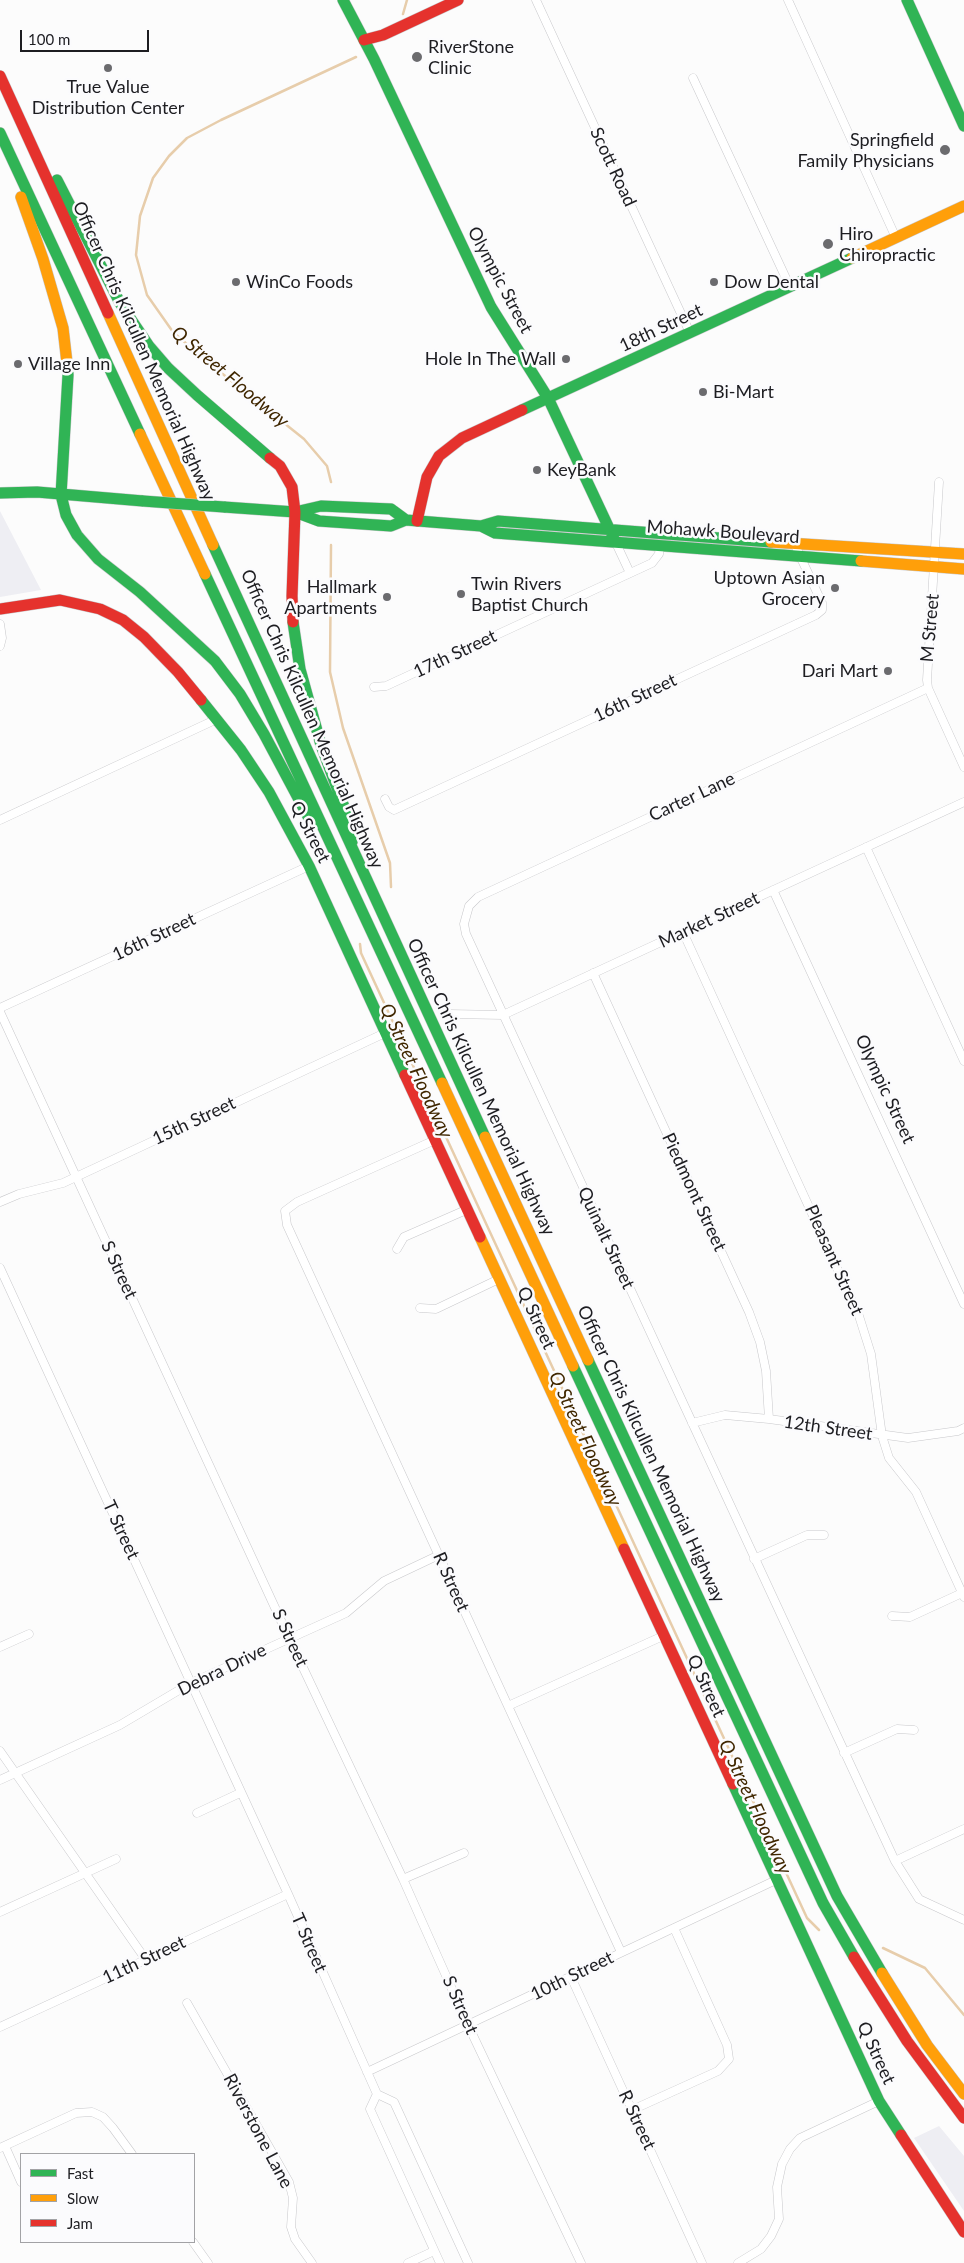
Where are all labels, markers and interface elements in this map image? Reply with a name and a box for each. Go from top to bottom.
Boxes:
scale bar [22,20,151,52]
text: 100 m [28,30,70,48]
place label: RiverStone Clinic [428,36,514,78]
marker: RiverStone Clinic [410,50,424,64]
marker: True Value Distribution Center [102,62,114,74]
place label: True Value Distribution Center [32,76,184,118]
street label: Scott Road [585,124,641,210]
place label: Springfield Family Physicians [797,129,934,172]
marker: Springfield Family Physicians [938,143,952,157]
street label: Officer Chris Kilcullen Memorial Highway [68,198,220,504]
street label: Olympic Street [463,223,537,337]
place label: Hiro Chiropractic [839,223,935,266]
marker: Hiro Chiropractic [821,237,835,251]
place label: WinCo Foods [246,271,353,293]
place label: Dow Dental [724,271,819,293]
marker: WinCo Foods [230,276,242,288]
marker: Dow Dental [708,276,720,288]
street label: 18th Street [616,299,706,357]
water label: Q Street Floodway [167,321,293,433]
place label: Hole In The Wall [425,348,556,370]
place label: Village Inn [28,353,110,375]
marker: Hole In The Wall [560,353,572,365]
marker: Village Inn [12,358,24,370]
place label: Bi-Mart [713,381,774,403]
marker: Bi-Mart [697,386,709,398]
place label: KeyBank [547,459,616,481]
marker: KeyBank [531,464,543,476]
street label: Mohawk Boulevard [646,516,800,548]
street label: Officer Chris Kilcullen Memorial Highway [236,566,388,872]
place label: Uptown Asian Grocery [713,567,825,610]
place label: Twin Rivers Baptist Church [471,573,588,616]
place label: Hallmark Apartments [284,576,377,618]
marker: Uptown Asian Grocery [829,582,841,594]
marker: Twin Rivers Baptist Church [455,588,467,600]
marker: Hallmark Apartments [381,591,393,603]
street label: M Street [916,593,944,663]
street label: 17th Street [410,625,500,683]
place label: Dari Mart [802,660,878,682]
marker: Dari Mart [882,665,894,677]
street label: 16th Street [590,669,680,727]
street label: Carter Lane [646,768,738,826]
street label: Q Street [285,798,335,866]
street label: Market Street [655,887,763,953]
street label: 16th Street [109,908,199,966]
street label: Officer Chris Kilcullen Memorial Highway [402,935,560,1239]
water label: Q Street Floodway [375,1000,457,1142]
street label: Olympic Street [850,1031,920,1147]
street label: 15th Street [149,1092,239,1150]
street label: Piedmont Street [657,1129,731,1255]
street label: Quinalt Street [573,1183,639,1293]
street label: Pleasant Street [800,1201,868,1319]
street label: S Street [96,1237,142,1303]
street label: Q Street [512,1283,560,1353]
street label: Officer Chris Kilcullen Memorial Highway [572,1302,730,1606]
water label: Q Street Floodway [544,1368,626,1510]
street label: 12th Street [782,1411,874,1445]
street label: T Street [98,1497,144,1563]
street label: R Street [428,1549,474,1615]
street label: S Street [267,1605,313,1671]
street label: Debra Drive [174,1639,270,1701]
street label: Q Street [682,1651,730,1721]
water label: Q Street Floodway [714,1736,796,1878]
street label: T Street [286,1910,332,1976]
street label: 11th Street [99,1931,189,1989]
street label: 10th Street [527,1947,617,2005]
street label: S Street [438,1972,482,2038]
street label: Q Street [852,2018,900,2088]
street label: Riverstone Lane [219,2070,297,2192]
street label: R Street [614,2087,660,2153]
legend [20,2153,195,2243]
text: Fast [67,2164,94,2182]
text: Slow [67,2189,99,2207]
text: Jam [67,2214,93,2232]

